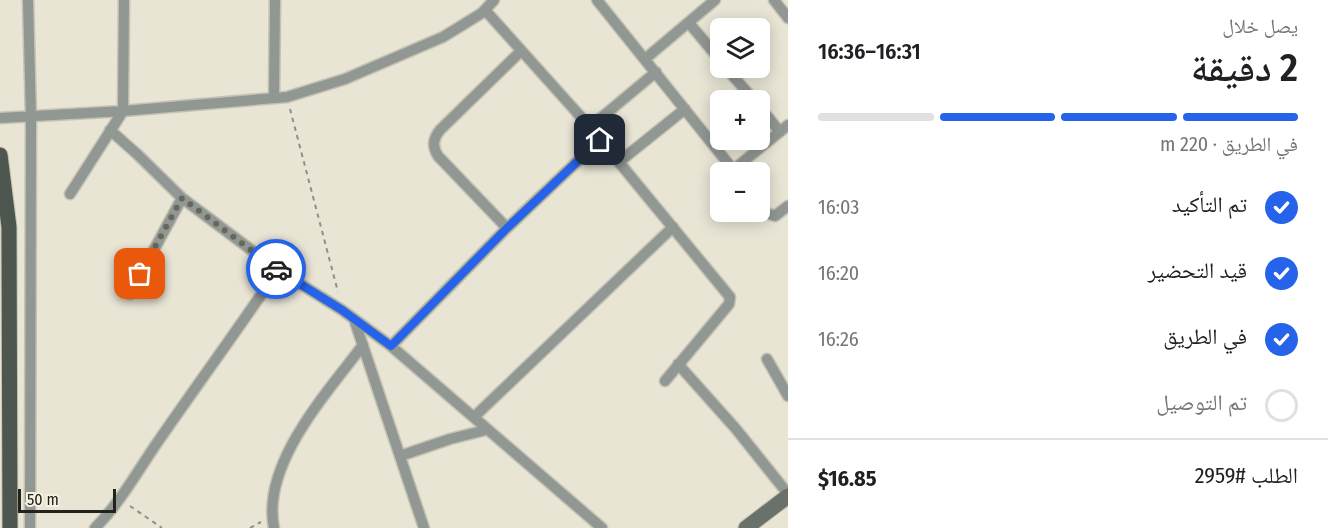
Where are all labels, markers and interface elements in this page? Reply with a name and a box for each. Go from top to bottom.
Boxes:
text: يصل خلال [1222,14,1298,38]
map controls [710,18,770,222]
button: layers [710,18,770,78]
text: 16:31–16:36 [818,38,921,65]
text: 2 دقيقة [1191,45,1298,91]
button: + [710,90,770,150]
pin [574,114,625,165]
icon: home [583,123,616,156]
text: في الطريق · 220 m [1160,132,1298,156]
button: − [710,162,770,222]
text: تم التأكيد [1172,191,1247,218]
icon: check [1265,191,1298,224]
text: 16:03 [818,195,859,219]
courier [246,239,306,299]
pin [114,248,165,299]
icon: car [260,253,293,286]
icon: bag [123,257,156,290]
text: قيد التحضير [1148,257,1247,284]
icon: check [1265,257,1298,290]
text: 16:20 [818,261,859,285]
text: في الطريق [1163,323,1247,350]
icon: check [1265,323,1298,356]
text: 16:26 [818,327,859,351]
text: تم التوصيل [1156,389,1247,416]
text: الطلب #2959 [1195,462,1298,489]
text: $16.85 [818,465,876,492]
scale bar [18,486,116,514]
text: 50 m [27,490,59,509]

